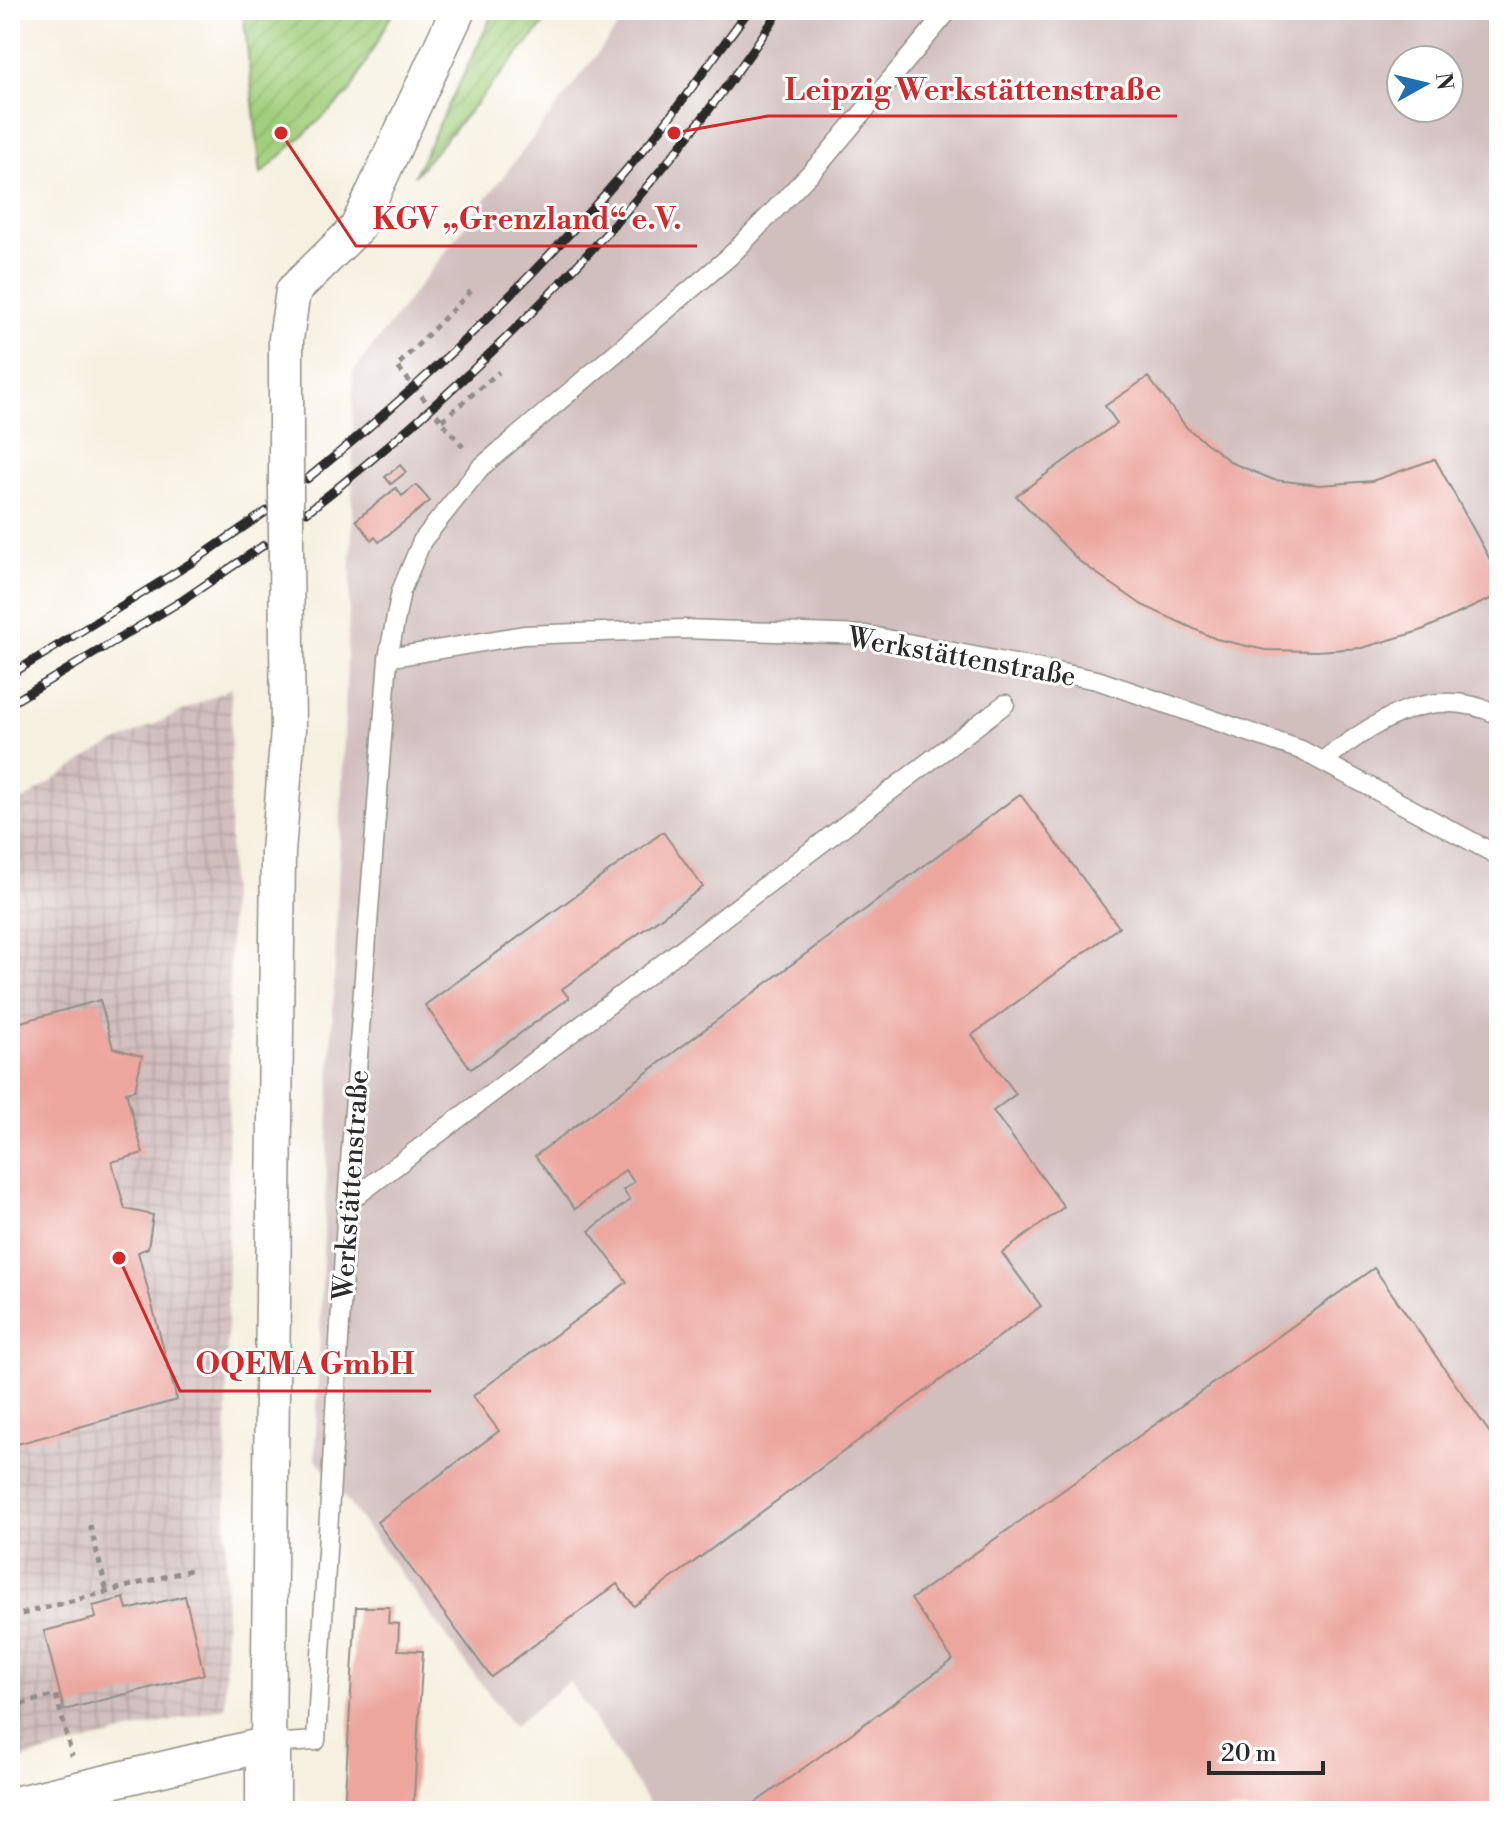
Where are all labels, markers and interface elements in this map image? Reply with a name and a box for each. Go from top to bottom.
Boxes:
north arrow [1385,44,1465,124]
callout: Leipzig Werkstättenstraße [768,62,1177,116]
text: N [1429,71,1458,93]
text: Leipzig Werkstättenstraße [785,72,1161,110]
callout: KGV „Grenzland“ e.V. [356,192,697,246]
text: KGV „Grenzland“ e.V. [373,201,681,239]
street label: Werkstättenstraße [844,620,1079,695]
street label: Werkstättenstraße [326,1069,377,1303]
callout: OQEMA GmbH [180,1337,431,1391]
text: OQEMA GmbH [196,1346,415,1384]
scale bar [1209,1725,1323,1775]
text: 20 m [1221,1739,1277,1769]

